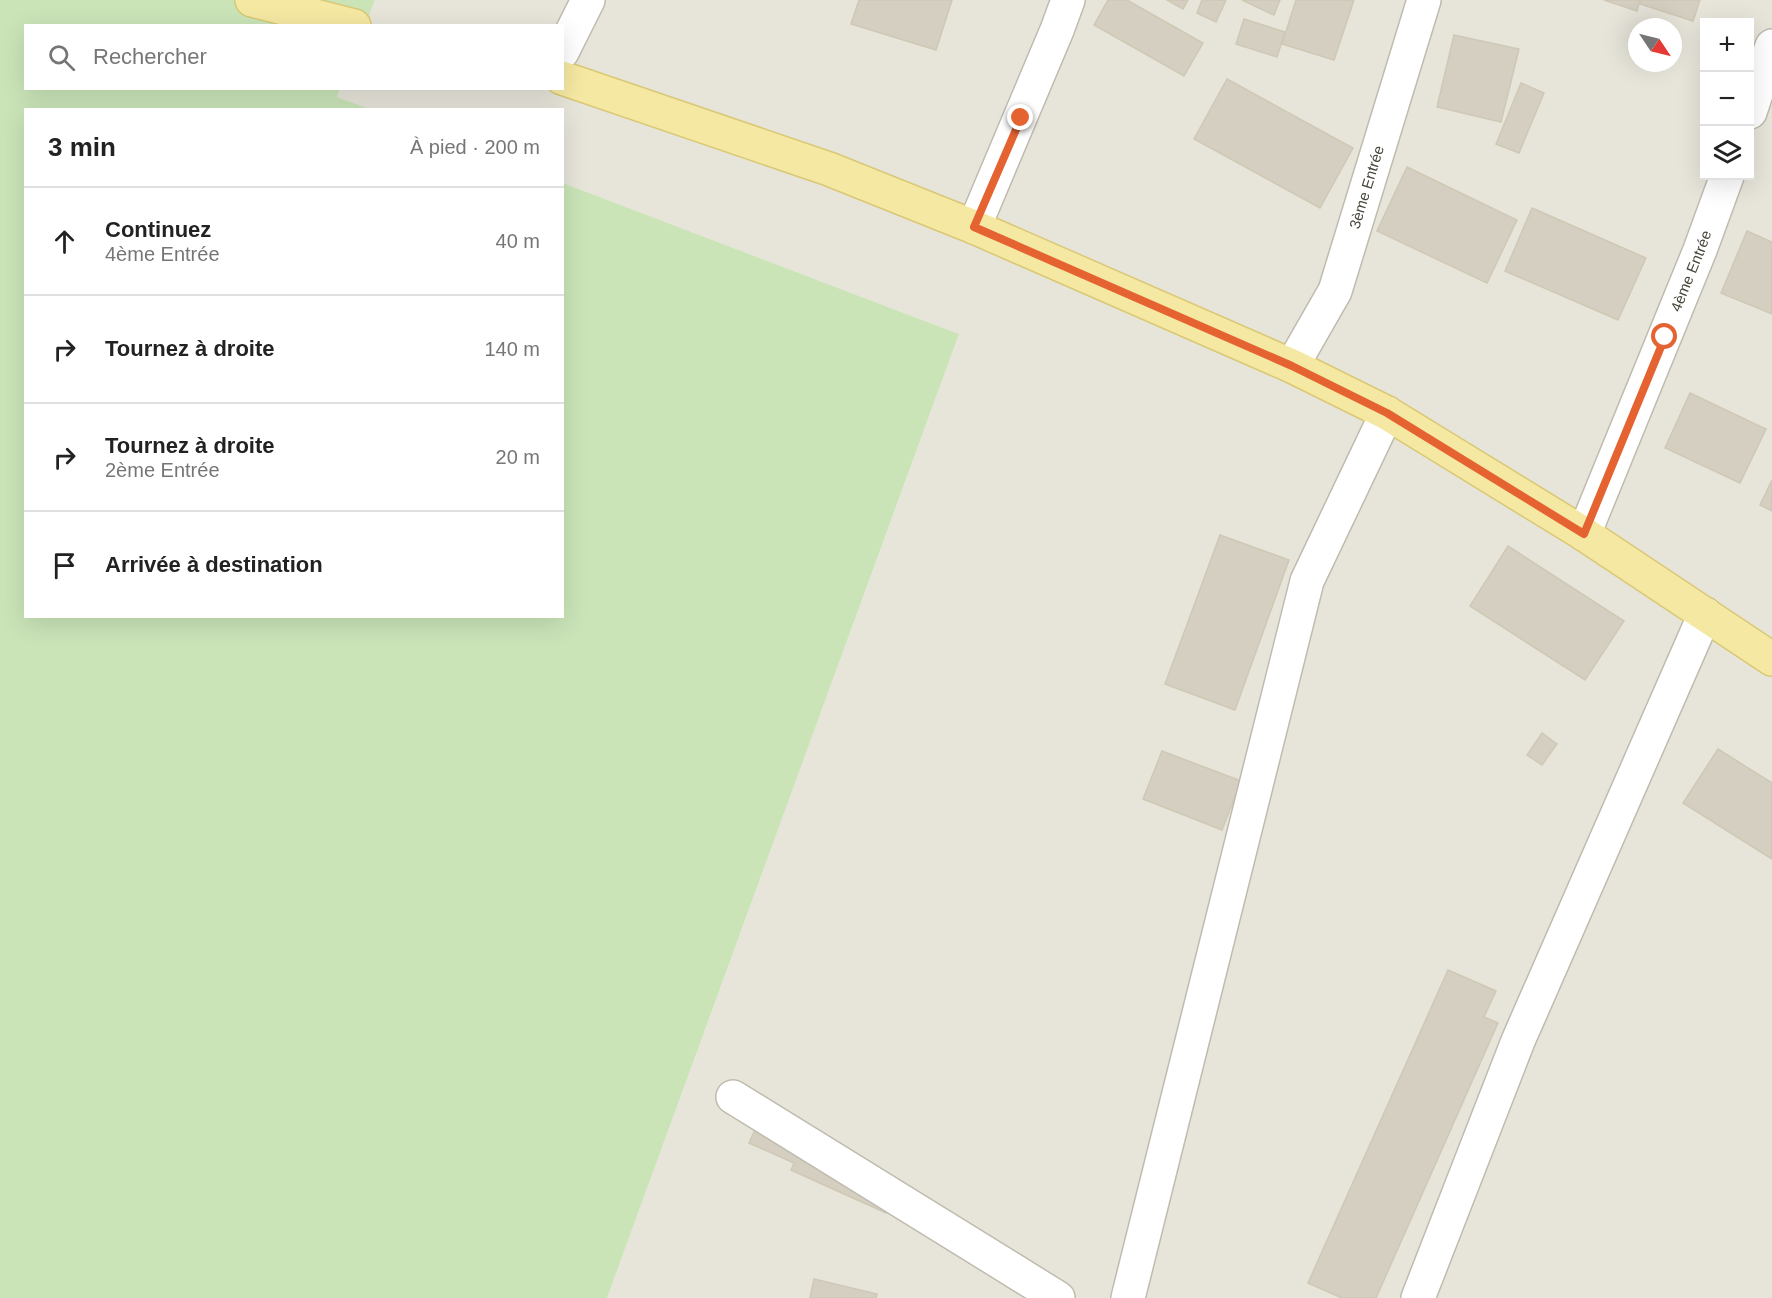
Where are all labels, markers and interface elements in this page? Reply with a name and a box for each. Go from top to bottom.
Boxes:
north arrow [1628,18,1682,72]
map controls [1700,18,1754,180]
button: + [1700,18,1754,72]
search box [24,24,564,90]
icon: search [45,41,78,74]
text: Rechercher [93,44,207,69]
button: − [1700,72,1754,126]
route end [1007,104,1033,130]
button: layers [1700,126,1754,180]
text: 3 min [48,132,116,162]
text: À pied · 200 m [410,136,540,158]
street label: 3ème Entrée [1346,143,1387,231]
text: Continuez [105,217,211,242]
icon: ahead [48,225,81,258]
street label: 4ème Entrée [1667,228,1714,314]
text: 40 m [496,230,540,252]
text: 4ème Entrée [105,243,220,265]
route start [1651,323,1677,349]
icon: right [48,333,81,366]
text: Tournez à droite [105,336,275,361]
text: 140 m [484,338,540,360]
text: Tournez à droite [105,433,275,458]
icon: right [48,441,81,474]
text: 20 m [496,446,540,468]
text: 2ème Entrée [105,459,220,481]
icon: arrive [48,549,81,582]
text: Arrivée à destination [105,552,323,577]

